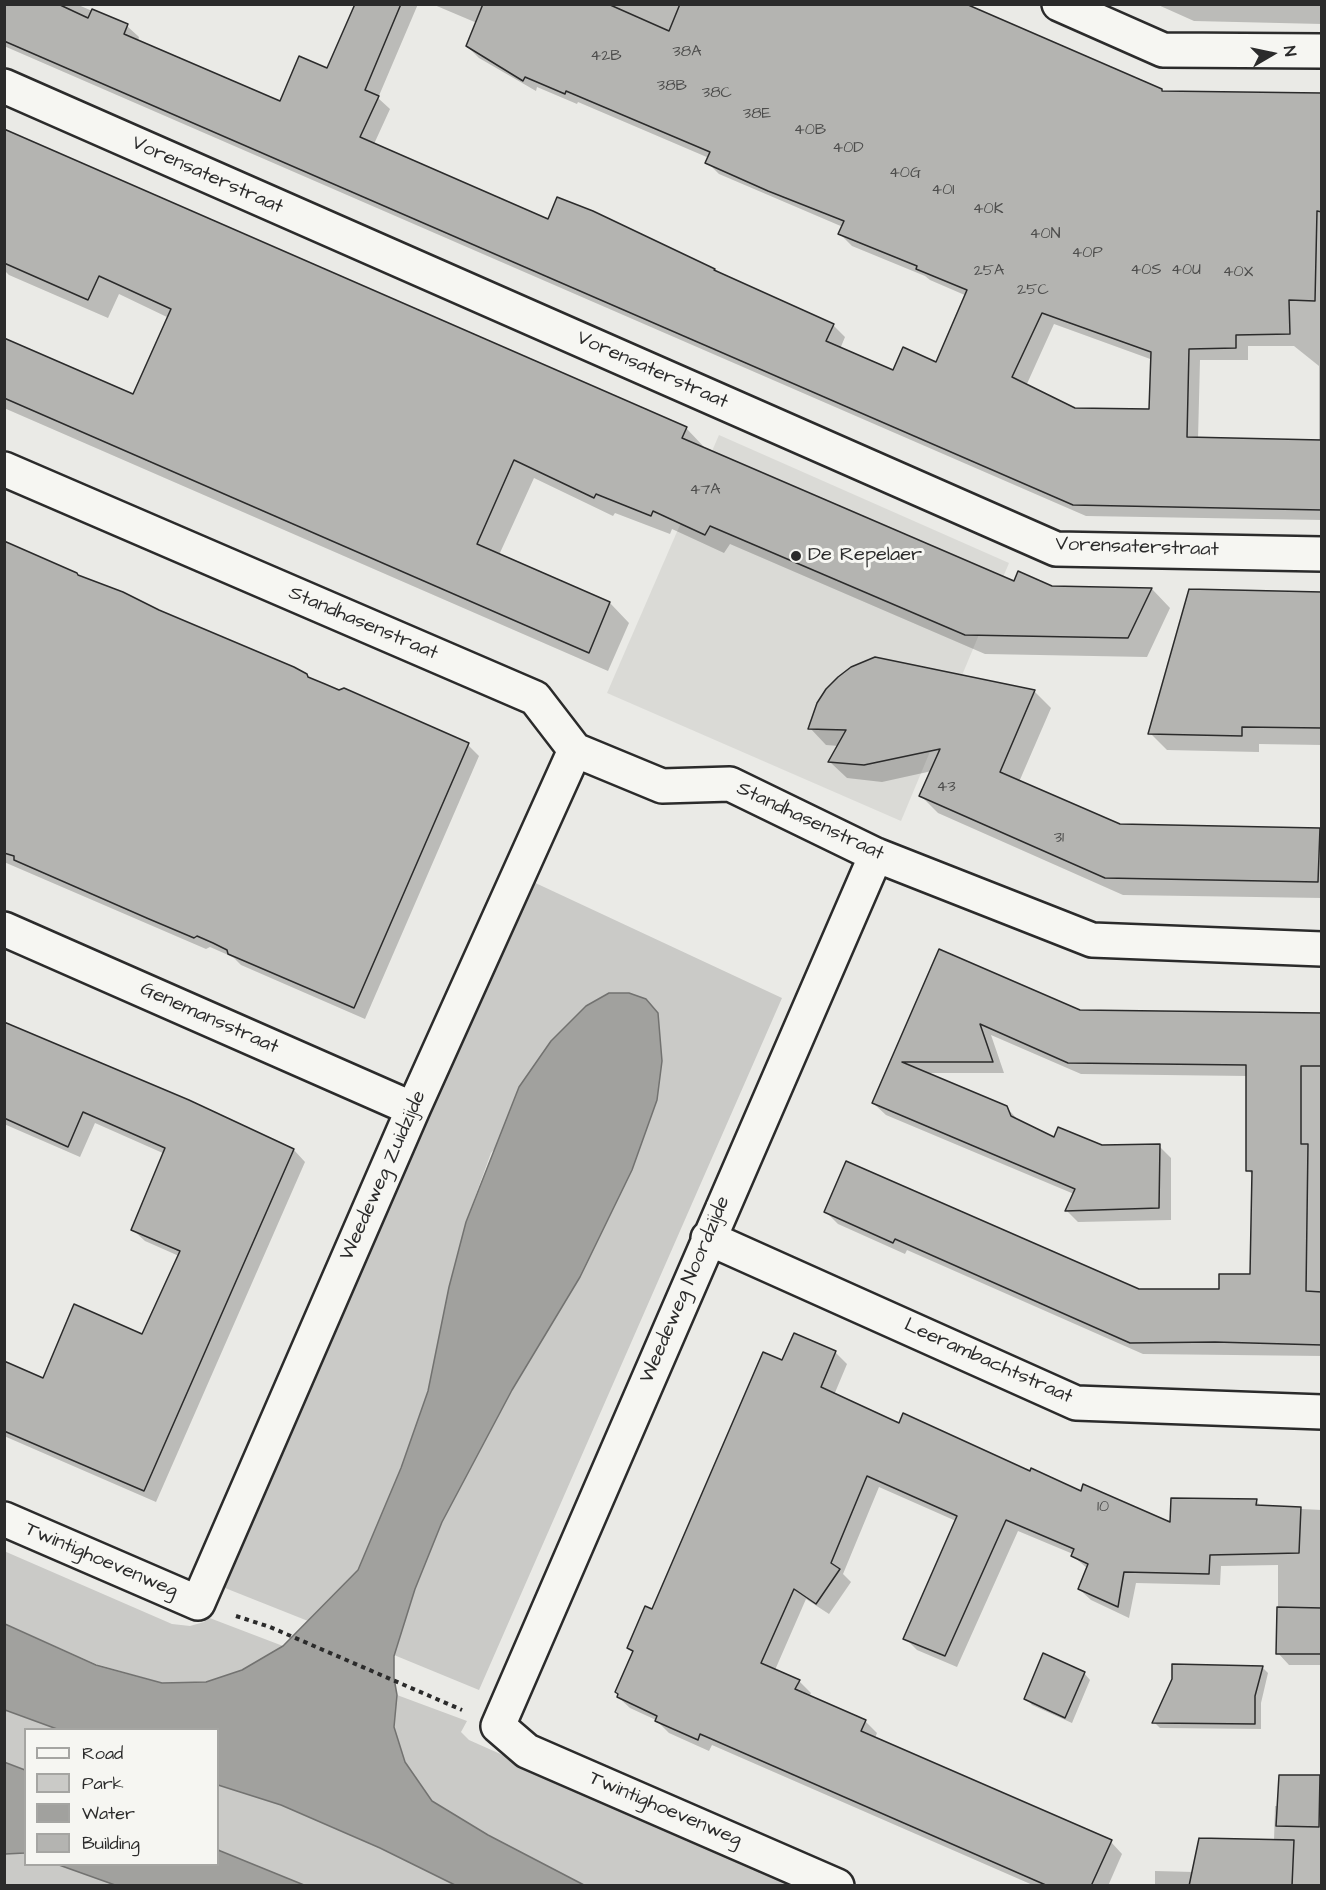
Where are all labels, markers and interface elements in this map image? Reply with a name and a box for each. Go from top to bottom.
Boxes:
north arrow [1242,24,1302,84]
house number: 38A [673,43,701,63]
text: N [1278,45,1301,58]
house number: 42B [590,47,622,67]
house number: 38B [657,77,687,97]
house number: 38C [702,84,732,104]
house number: 38E [743,105,771,125]
house number: 40B [794,121,826,141]
street label: Vorensaterstraat [127,132,287,220]
house number: 40D [832,139,864,159]
house number: 40G [889,164,921,184]
house number: 40I [931,181,955,201]
house number: 40K [973,200,1003,220]
house number: 40N [1029,225,1061,245]
house number: 40P [1071,244,1103,264]
house number: 40S [1130,261,1162,281]
house number: 40U [1171,261,1201,281]
house number: 25A [974,262,1004,282]
house number: 40X [1223,263,1253,283]
house number: 25C [1017,281,1049,301]
street label: Vorensaterstraat [572,327,732,415]
house number: 47A [690,481,720,501]
street label: Vorensaterstraat [1055,533,1219,563]
place label: De Repelaer [808,544,922,568]
marker: De Repelaer [789,549,803,563]
street label: Standhasenstraat [285,582,441,666]
street label: Standhasenstraat [732,777,888,867]
house number: 43 [936,778,956,798]
house number: 31 [1054,829,1064,849]
street label: Genemansstraat [136,978,282,1060]
street label: Weedeweg Zuidzijde [336,1087,432,1265]
street label: Weedeweg Noordzijde [636,1193,736,1387]
street label: Leerambachtstraat [900,1314,1076,1410]
house number: 10 [1097,1498,1109,1518]
street label: Twintighoevenweg [21,1518,181,1604]
legend [24,1728,219,1866]
text: Road [82,1741,123,1766]
street label: Twintighoevenweg [585,1767,745,1853]
text: Park [82,1771,124,1796]
text: Water [82,1801,135,1826]
text: Building [82,1831,140,1856]

